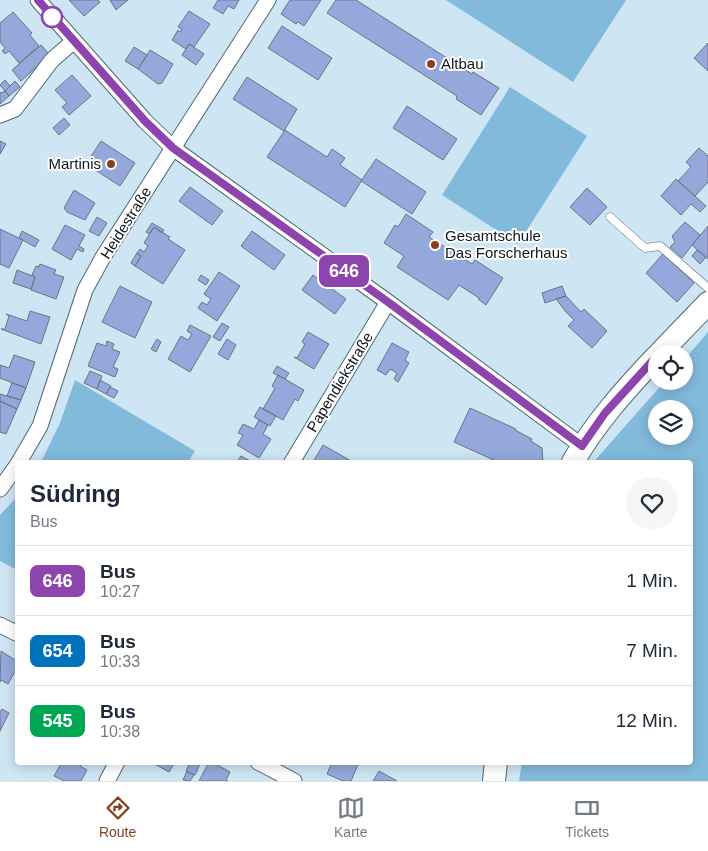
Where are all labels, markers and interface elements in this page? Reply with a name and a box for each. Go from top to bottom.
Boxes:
unlabelled marker [41,6,63,28]
place label: Altbau [441,55,484,72]
marker: Altbau [425,58,437,70]
place label: Martinis [48,155,101,172]
marker: Martinis [105,158,117,170]
street label: Heidestraße [97,184,154,262]
place label: Gesamtschule Das Forscherhaus [445,227,568,261]
marker: Gesamtschule Das Forscherhaus [429,239,441,251]
line badge: 646 [315,255,373,287]
text: 646 [329,261,359,281]
street label: Papendiekstraße [303,329,376,435]
map controls [648,345,693,445]
button: locate [648,345,693,390]
button: layers [648,400,693,445]
button: heart [626,477,678,529]
text: Südring [30,480,121,507]
text: Bus [30,513,58,530]
text: Bus [100,561,136,582]
text: 1 Min. [626,570,678,591]
text: 646 [42,571,73,591]
text: 10:27 [100,583,140,600]
text: Bus [100,631,136,652]
text: 7 Min. [626,640,678,661]
text: 654 [42,641,73,661]
text: 10:33 [100,653,140,670]
text: Bus [100,701,136,722]
text: 12 Min. [616,710,678,731]
text: 545 [42,711,73,731]
text: 10:38 [100,723,140,740]
tab: Route [99,794,136,840]
tab: Karte [334,794,368,840]
tab: Tickets [565,794,609,840]

